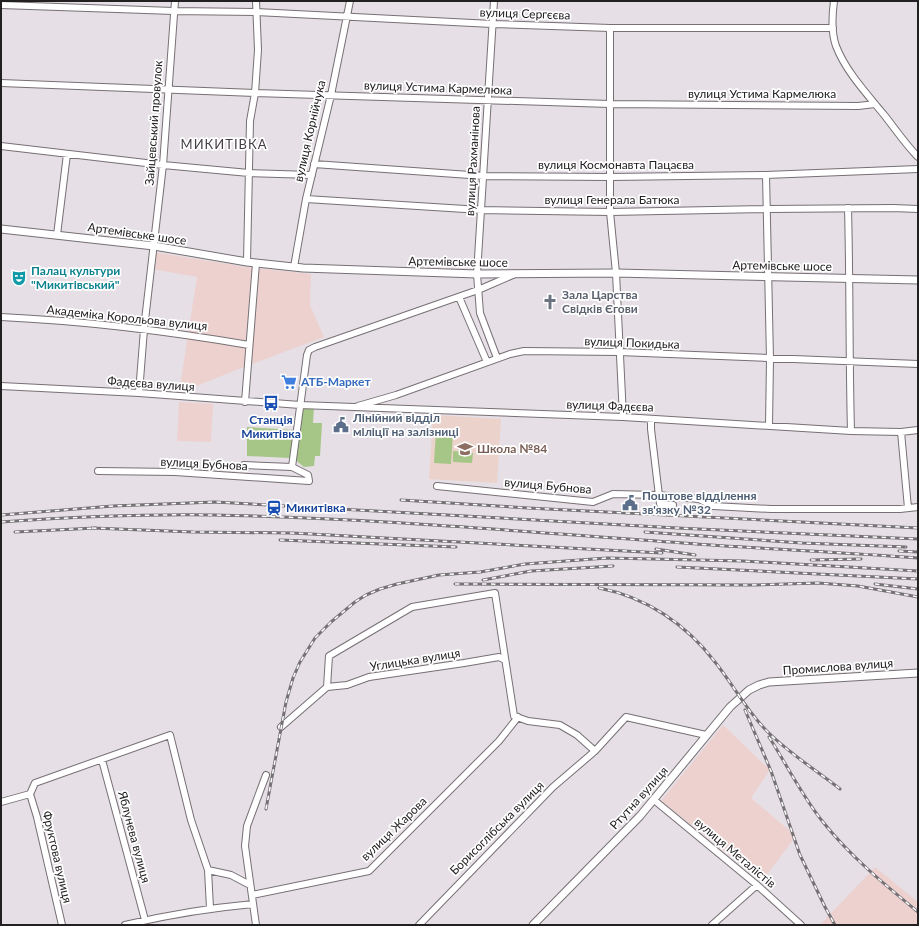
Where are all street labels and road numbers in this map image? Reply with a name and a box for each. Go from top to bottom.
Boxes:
street label: вулиця Сергєєва [479,4,571,23]
street label: Зайцевський провулок [142,59,165,186]
street label: вулиця Устима Кармелюка [364,77,512,98]
street label: вулиця Корнійчука [291,79,329,183]
street label: вулиця Устима Кармелюка [688,86,836,101]
street label: вулиця Рахманінова [462,106,483,216]
street label: вулиця Космонавта Пацаєва [538,157,694,172]
street label: вулиця Генерала Батюка [545,192,680,207]
street label: Артемівське шосе [87,219,187,248]
street label: Артемівське шосе [408,253,508,270]
street label: Артемівське шосе [732,257,832,274]
street label: Академіка Корольова вулиця [46,302,208,333]
street label: вулиця Покидька [584,333,680,352]
street label: Фадєєва вулиця [107,373,195,394]
street label: вулиця Фадєєва [566,396,654,415]
street label: вулиця Бубнова [160,454,248,473]
street label: вулиця Бубнова [504,474,592,497]
street label: Углицька вулиця [368,645,461,674]
street label: Промислова вулиця [782,655,894,678]
street label: Ртутна вулиця [606,763,671,832]
street label: Борисоглібська вулиця [447,778,547,878]
street label: Яблунева вулиця [115,788,154,885]
street label: вулиця Жарова [358,794,430,864]
street label: Фруктова вулиця [40,809,75,905]
street label: вулиця Металістів [692,814,779,891]

